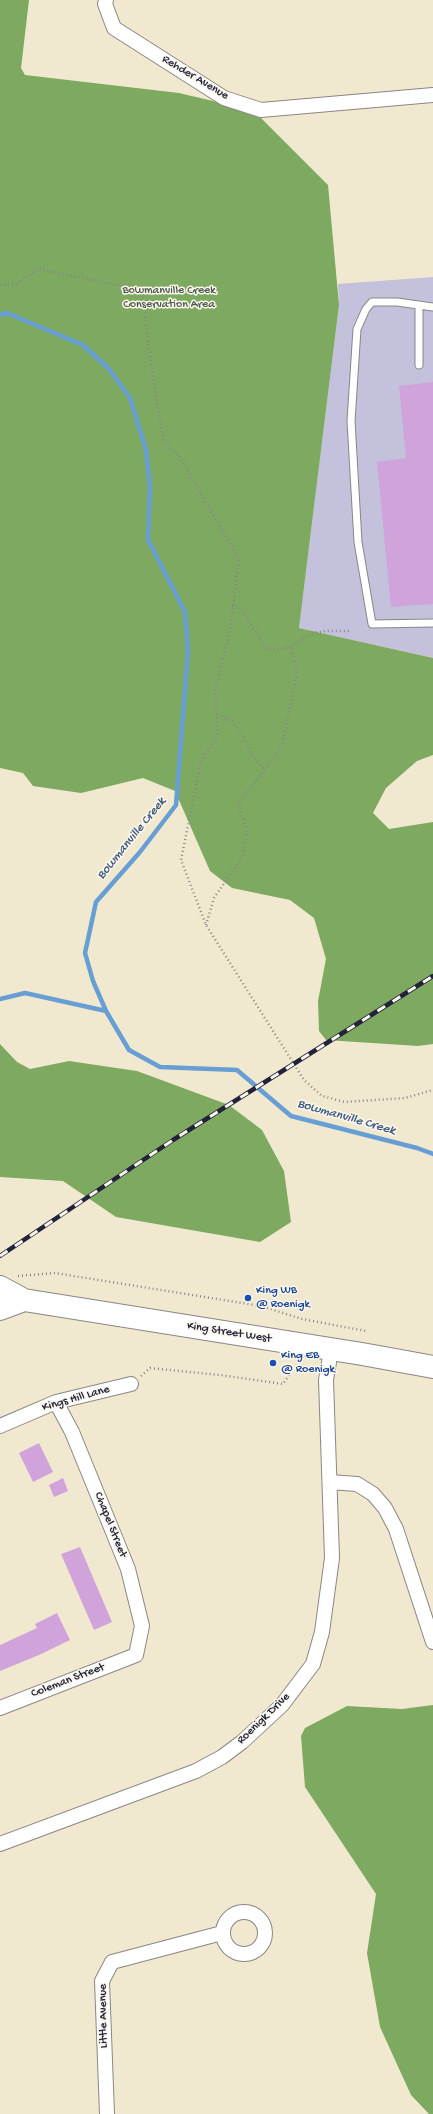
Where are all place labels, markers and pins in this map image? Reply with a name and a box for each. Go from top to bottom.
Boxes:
place label: King WB @ Roenigk [256,1284,310,1312]
marker: King WB @ Roenigk [243,1293,253,1303]
place label: King EB @ Roenigk [281,1349,335,1377]
marker: King EB @ Roenigk [268,1358,278,1368]

